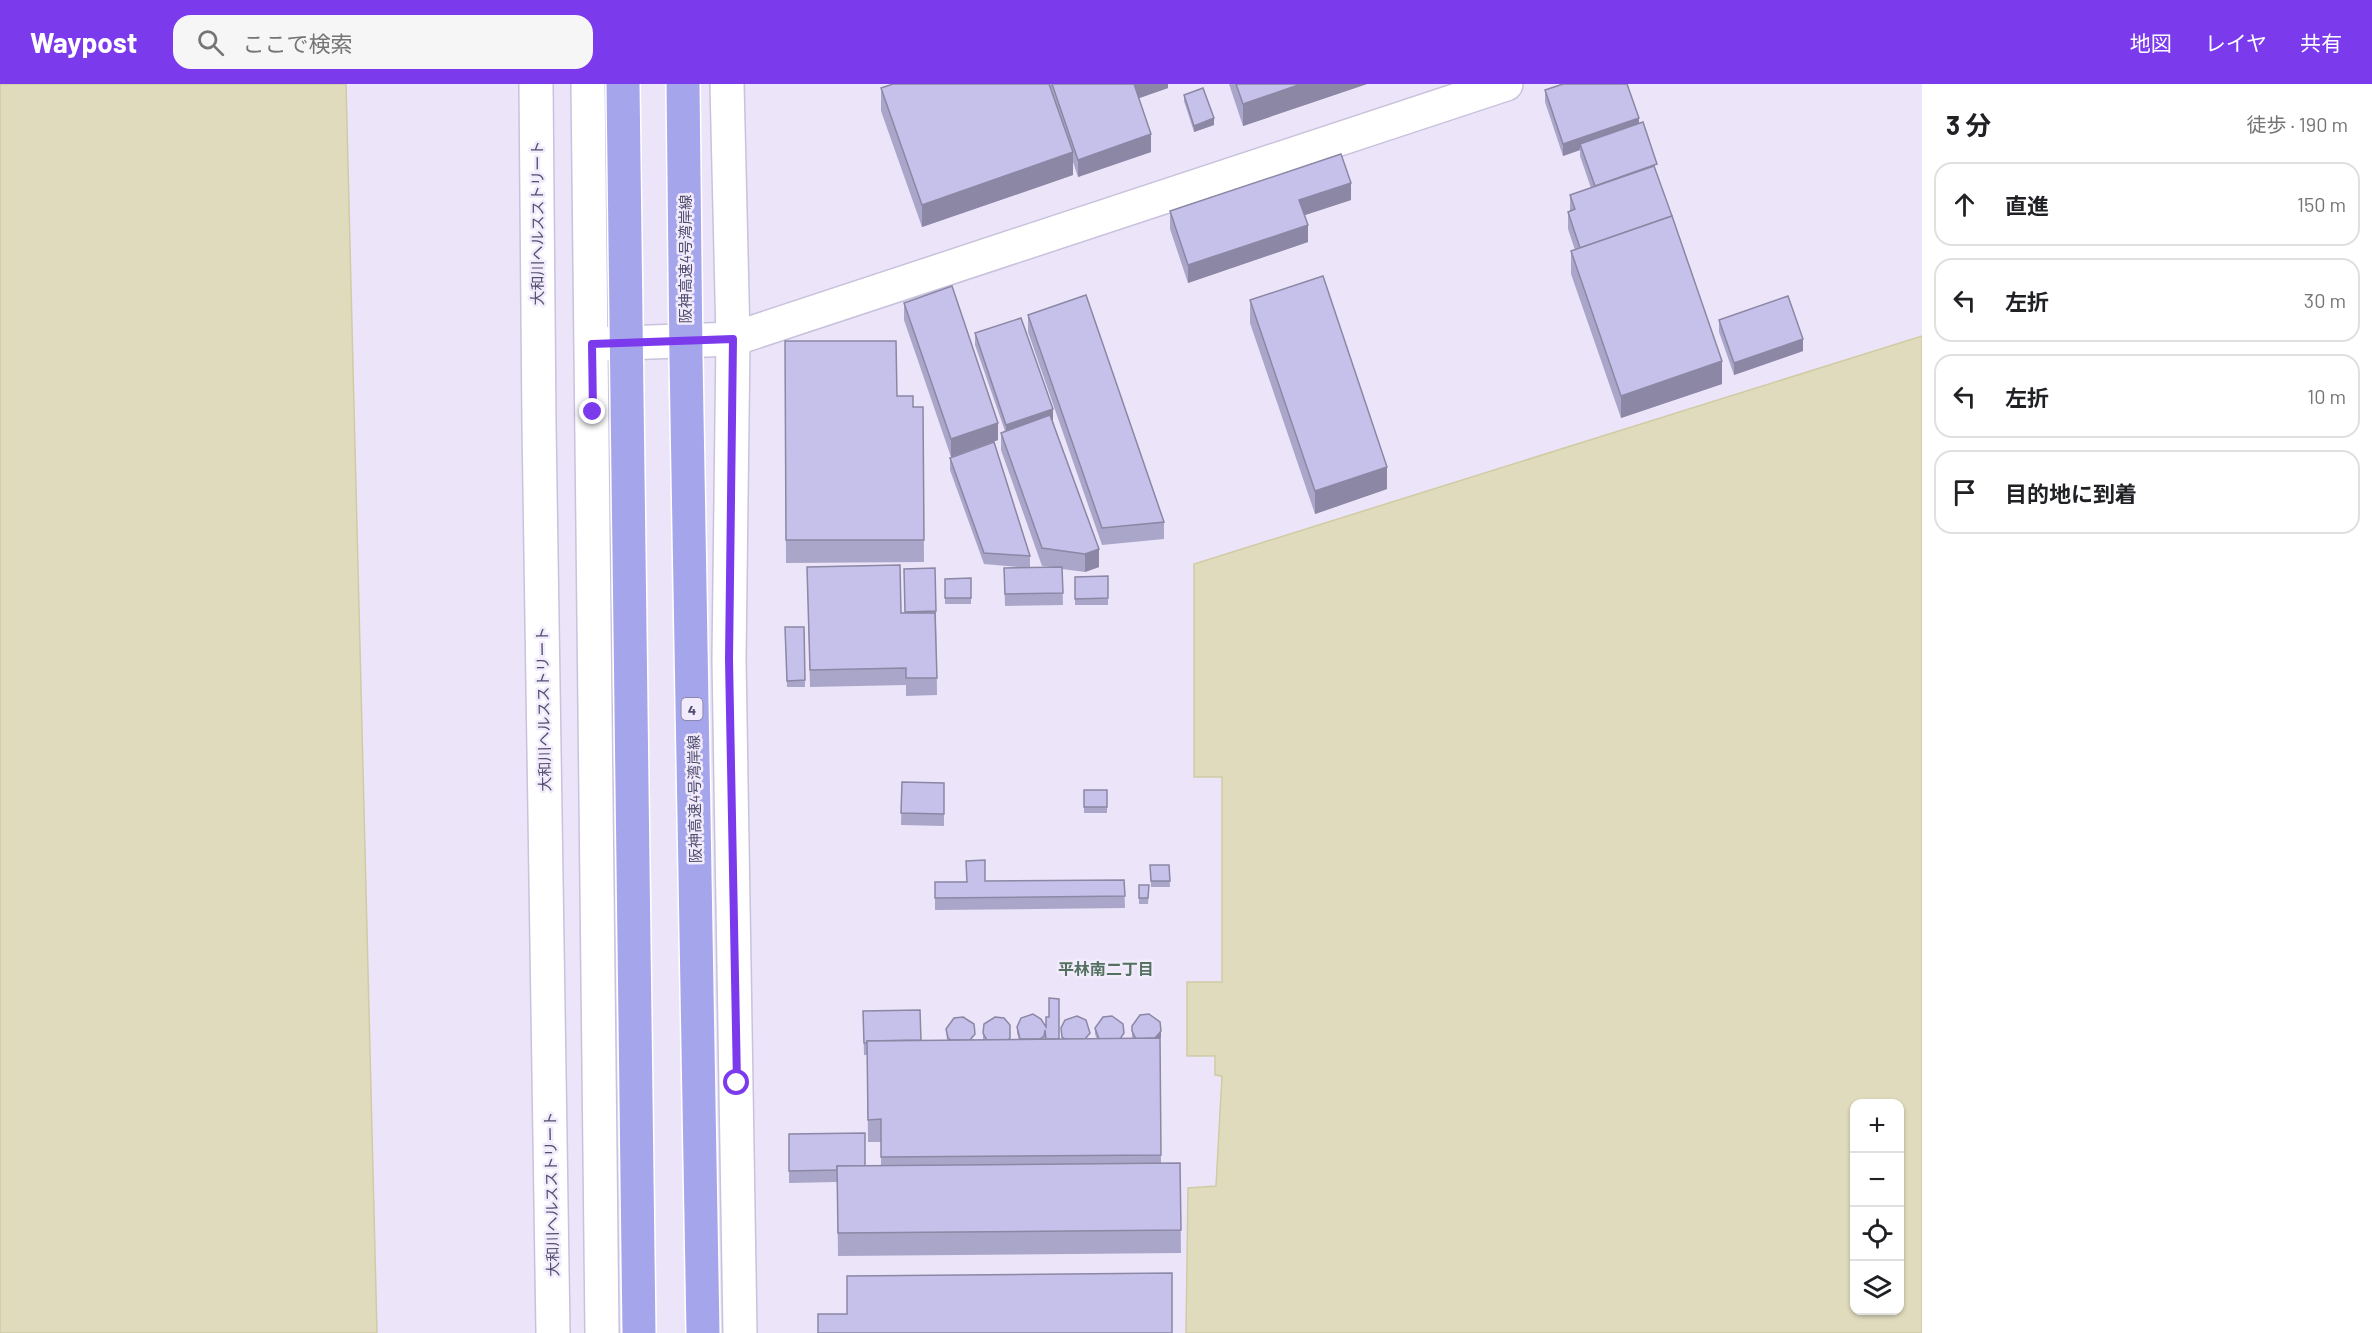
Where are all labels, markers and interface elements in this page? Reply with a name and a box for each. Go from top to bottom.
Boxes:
search box [173,15,593,69]
text: Waypost [30,25,137,59]
icon: search [194,26,227,59]
text: ここで検索 [242,30,352,56]
text: 地図 [2130,30,2172,55]
text: レイヤ [2205,30,2267,55]
text: 共有 [2300,30,2342,55]
text: 3 分 [1946,109,1991,140]
text: 徒歩 · 190 m [2247,112,2348,136]
street label: 大和川ヘルスストリート [528,140,546,306]
icon: ahead [1948,188,1981,221]
text: 直進 [2005,192,2049,218]
text: 150 m [2297,192,2346,216]
street label: 阪神高速4号湾岸線 [676,195,694,323]
icon: left [1948,284,1981,317]
text: 左折 [2005,288,2049,314]
text: 30 m [2304,288,2346,312]
icon: left [1948,380,1981,413]
text: 左折 [2005,384,2049,410]
text: 10 m [2307,384,2346,408]
route end [579,398,605,424]
icon: arrive [1948,476,1981,509]
text: 目的地に到着 [2005,480,2137,506]
street label: 大和川ヘルスストリート [533,626,553,792]
road number: 4 [682,698,702,720]
street label: 阪神高速4号湾岸線 [684,735,704,863]
district label: 平林南二丁目 [1058,959,1154,978]
route start [723,1069,749,1095]
map controls [1850,1099,1904,1315]
button: + [1850,1099,1904,1153]
street label: 大和川ヘルスストリート [541,1111,561,1277]
button: − [1850,1153,1904,1207]
button: locate [1850,1207,1904,1261]
button: layers [1850,1261,1904,1315]

